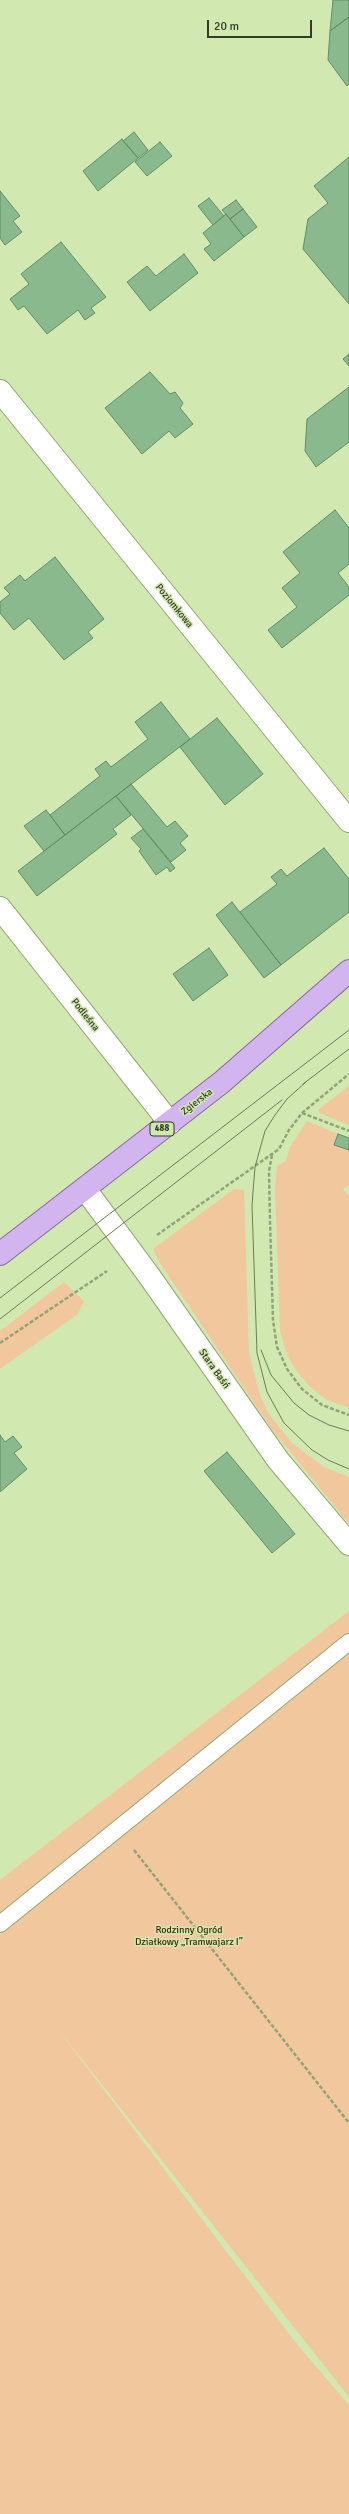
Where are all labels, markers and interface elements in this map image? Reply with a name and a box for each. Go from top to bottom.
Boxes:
scale bar [209,12,314,38]
text: 20 m [214,19,239,34]
street label: Poziomkowa [153,582,195,630]
street label: Podleśna [68,996,102,1034]
street label: Zgierska [179,1086,215,1118]
road number: 488 [150,1122,174,1136]
street label: Stara Baśń [196,1347,232,1391]
park label: Rodzinny Ogród Działkowy „Tramwajarz I” [135,1924,243,1948]

